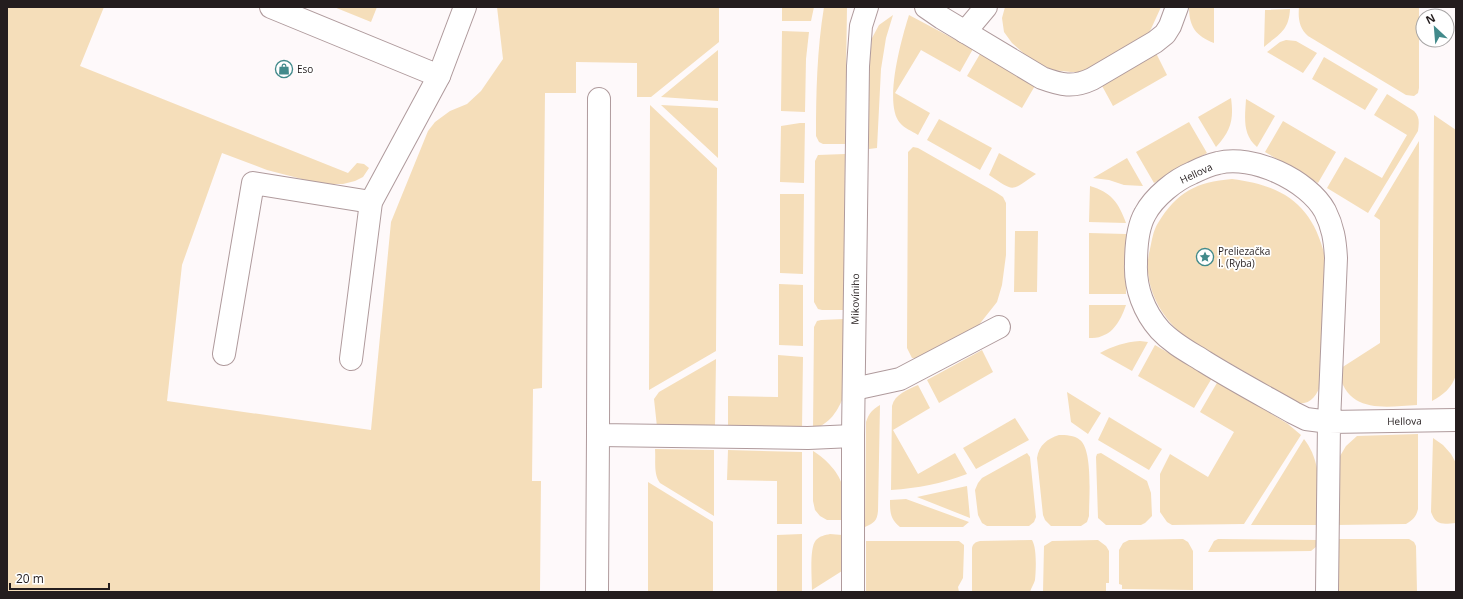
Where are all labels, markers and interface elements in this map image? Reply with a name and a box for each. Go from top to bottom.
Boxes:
north arrow [1415,8,1455,48]
text: N [1423,10,1438,27]
shop icon: Eso [274,59,294,79]
place label: Eso [297,62,313,76]
street label: Hellova [1177,159,1215,187]
place label: Preliezačka I. (Ryba) [1218,244,1270,270]
place icon: Preliezačka I. (Ryba) [1195,247,1215,267]
street label: Mikovíniho [848,273,862,325]
street label: Hellova [1387,414,1422,428]
scale bar [10,565,109,591]
text: 20 m [16,570,44,587]

